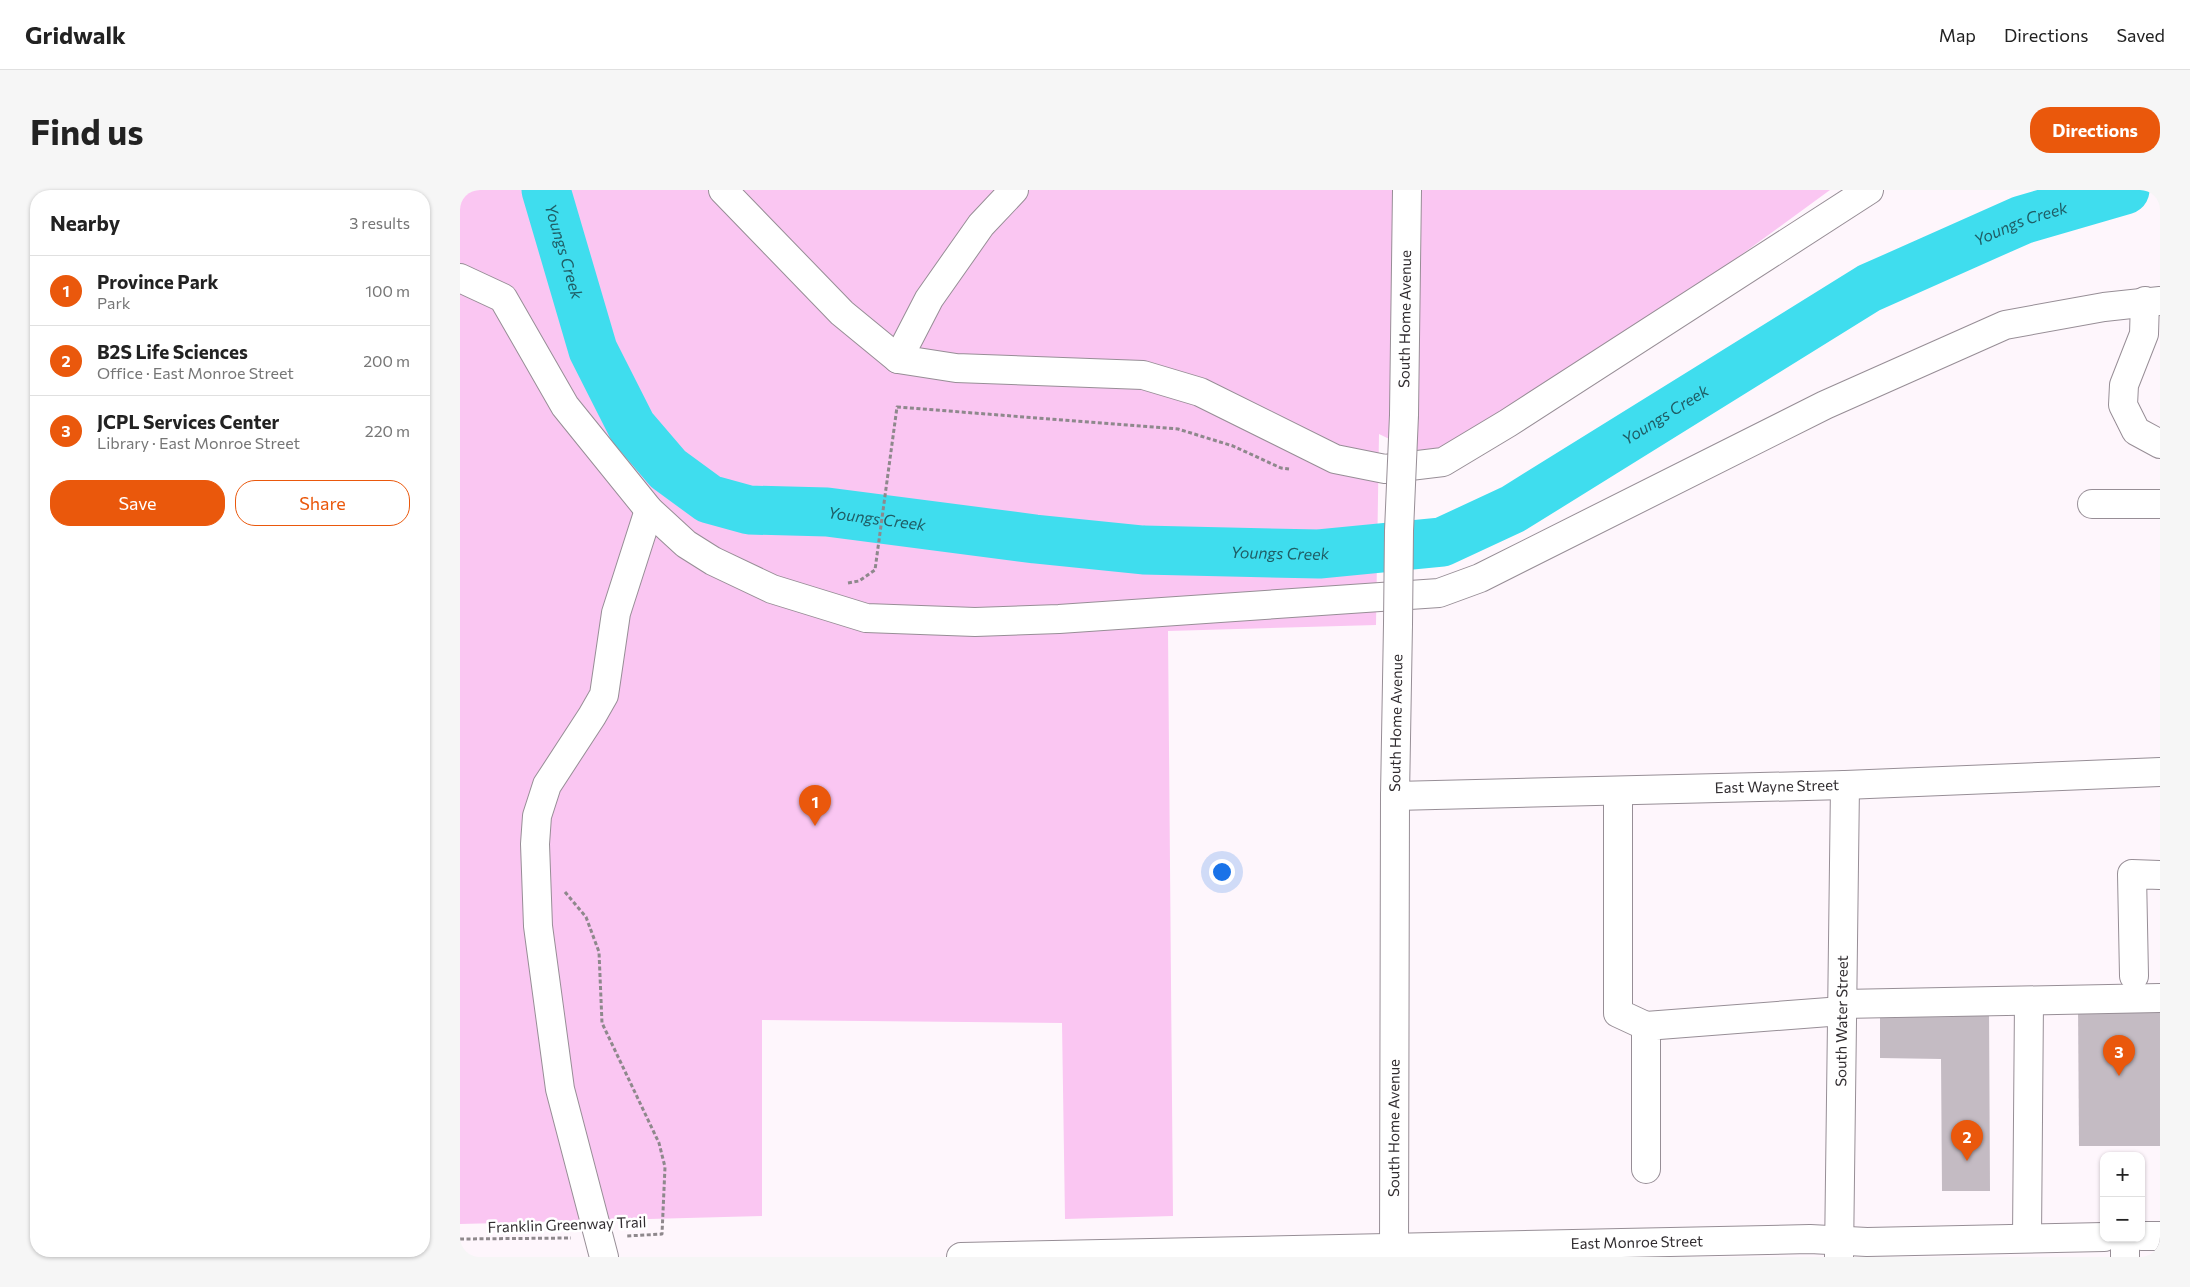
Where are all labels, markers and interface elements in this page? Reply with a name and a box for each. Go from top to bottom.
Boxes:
text: Gridwalk [25,20,126,49]
text: Map [1939,24,1976,46]
text: Directions [2004,24,2088,46]
text: Saved [2116,24,2165,46]
button: Directions [2030,107,2160,153]
text: Find us [30,109,144,152]
water label: Youngs Creek [1971,197,2070,249]
water label: Youngs Creek [542,201,588,302]
text: Nearby [50,210,120,235]
text: 3 results [349,213,410,232]
street label: South Home Avenue [1394,250,1414,388]
text: Province Park [97,270,218,293]
text: 1 [62,281,70,300]
text: 100 m [365,281,410,300]
text: Park [97,293,130,312]
text: B2S Life Sciences [97,340,248,363]
text: 2 [61,351,71,370]
text: 200 m [363,351,410,370]
text: Office · East Monroe Street [97,363,294,382]
water label: Youngs Creek [1618,380,1712,448]
text: JCPL Services Center [97,410,279,433]
text: 3 [61,421,71,440]
text: 220 m [365,421,410,440]
text: Library · East Monroe Street [97,433,300,452]
button: Save [50,480,225,526]
button: Share [235,480,410,526]
water label: Youngs Creek [827,502,927,534]
water label: Youngs Creek [1231,542,1330,563]
street label: South Home Avenue [1385,654,1405,792]
street label: East Wayne Street [1714,775,1839,796]
pin: 1 [799,785,831,826]
your location [1209,859,1235,885]
street label: South Water Street [1831,955,1851,1087]
pin: 3 [2103,1035,2135,1076]
street label: South Home Avenue [1384,1059,1402,1197]
pin: 2 [1951,1120,1983,1161]
map controls [2100,1152,2145,1242]
button: + [2100,1152,2145,1197]
button: − [2100,1197,2145,1242]
street label: Franklin Greenway Trail [487,1212,647,1236]
street label: East Monroe Street [1570,1231,1703,1252]

